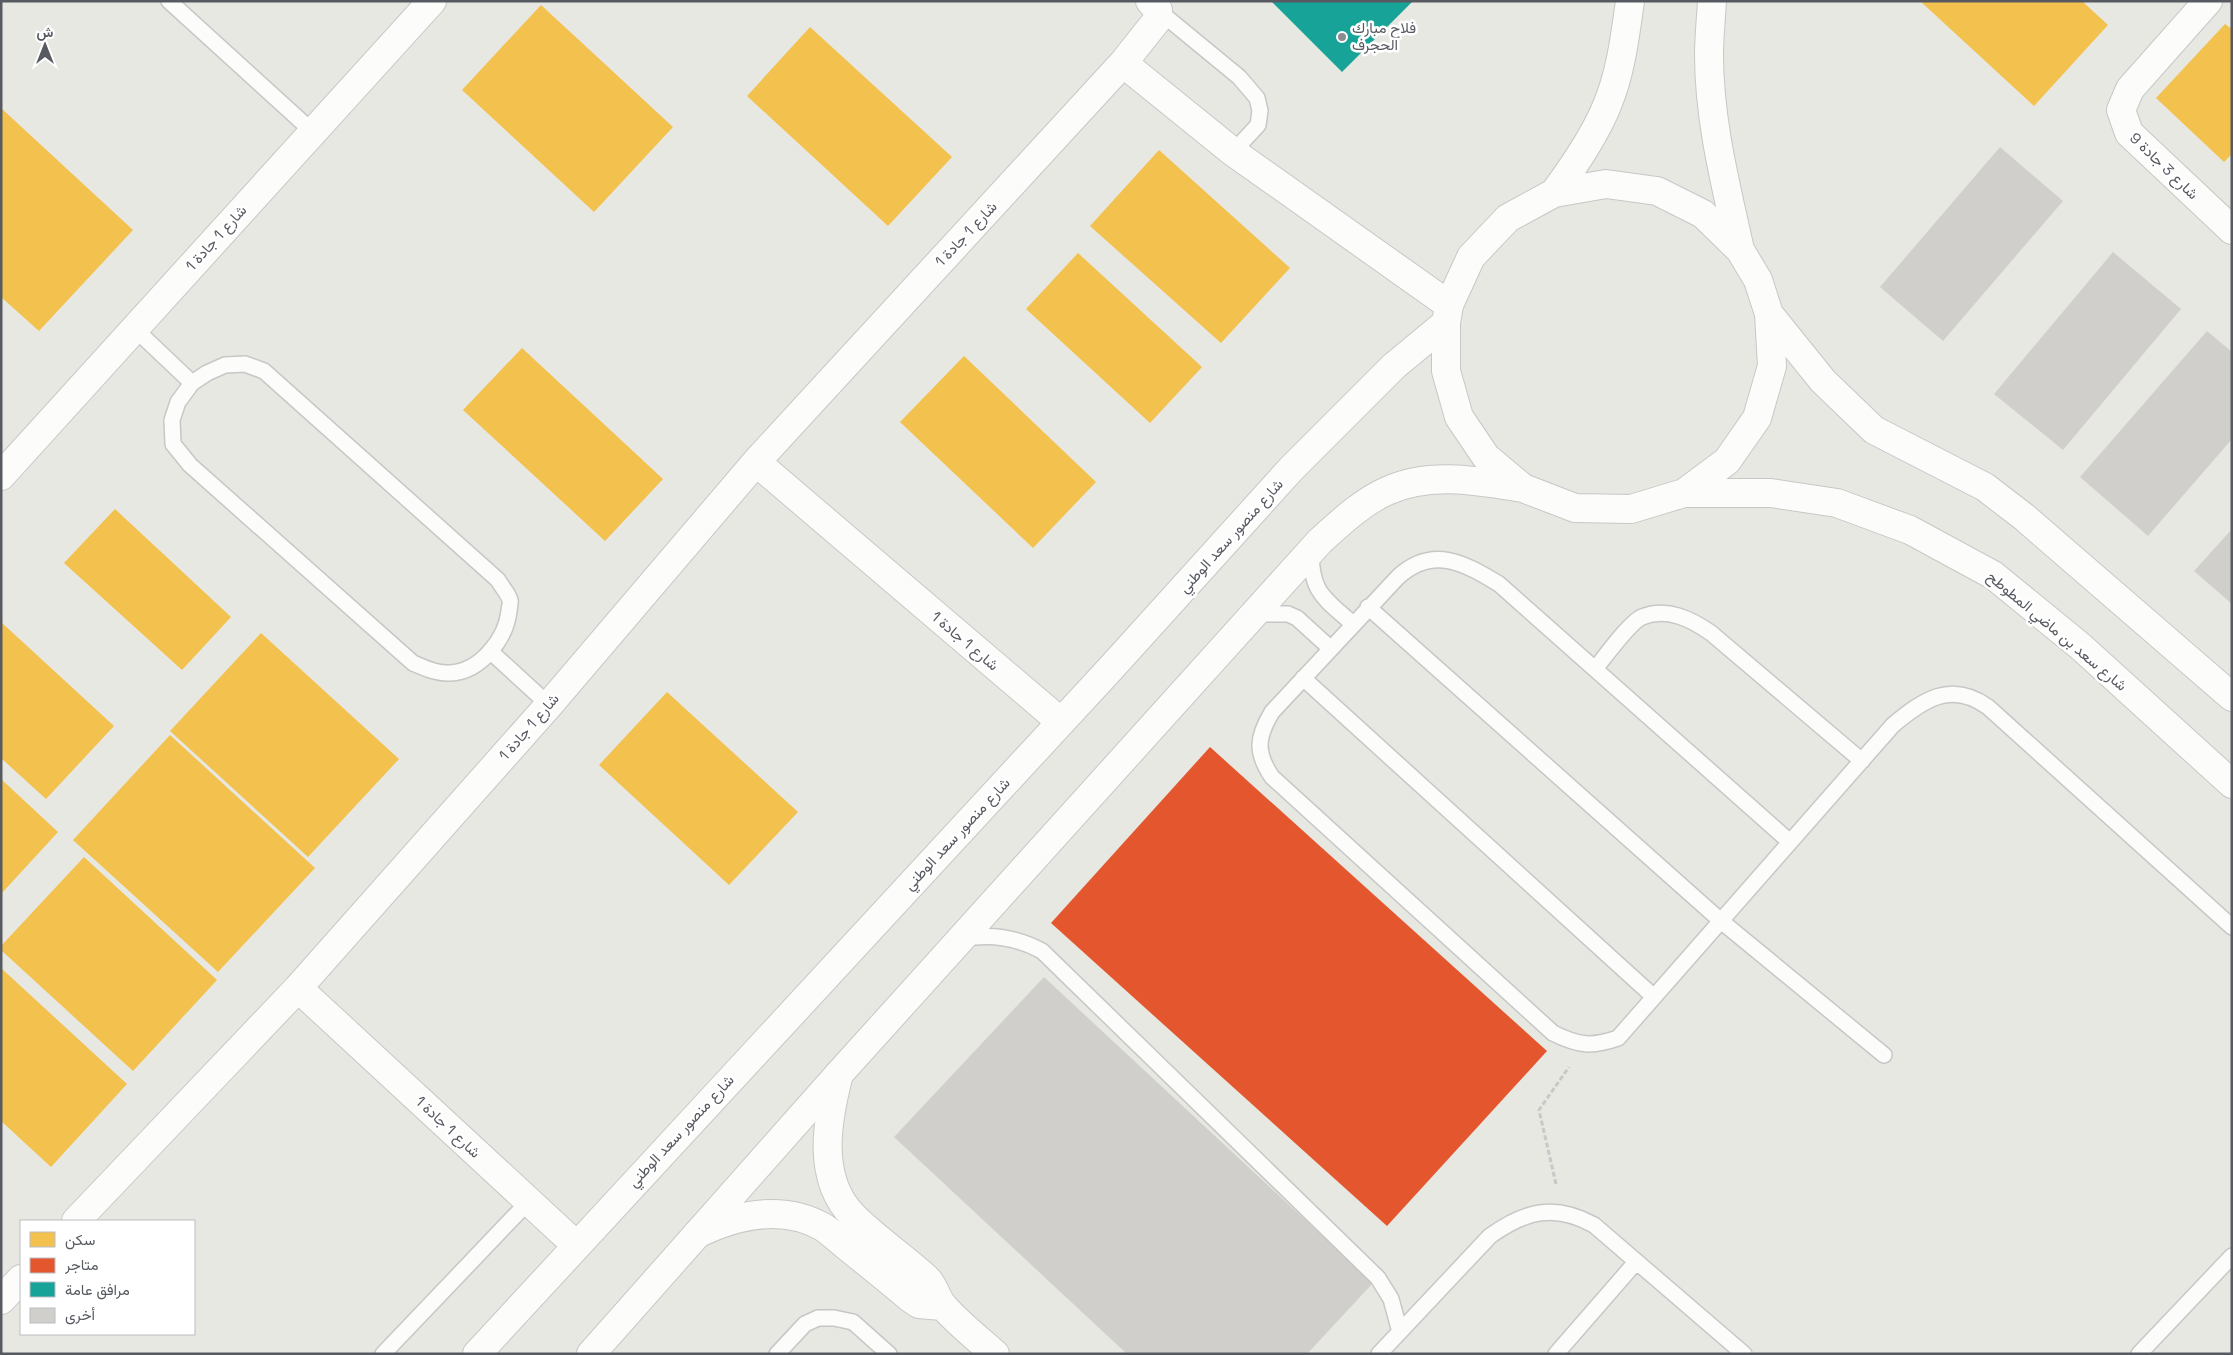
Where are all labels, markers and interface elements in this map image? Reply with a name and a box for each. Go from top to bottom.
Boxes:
place label: فلاح مبارك الحجرف [1352,18,1416,54]
north arrow [20,20,70,70]
text: ش [37,23,54,41]
marker: فلاح مبارك الحجرف [1336,31,1348,43]
street label: شارع 3 جادة 9 [2125,128,2203,205]
street label: شارع 1 جادة 1 [931,197,1002,272]
street label: شارع 1 جادة 1 [181,201,252,276]
street label: شارع منصور سعد الوطني [1174,475,1290,599]
street label: شارع سعد بن ماضي المطوطح [1981,567,2131,698]
street label: شارع 1 جادة 1 [926,607,1003,676]
street label: شارع 1 جادة 1 [494,689,564,765]
street label: شارع منصور سعد الوطني [900,773,1017,897]
street label: شارع منصور سعد الوطني [624,1070,741,1194]
street label: شارع 1 جادة 1 [410,1092,485,1163]
legend [20,1220,195,1335]
text: سكن [65,1230,95,1250]
text: متاجر [64,1255,99,1274]
text: مرافق عامة [65,1280,130,1300]
text: أخرى [65,1305,95,1325]

